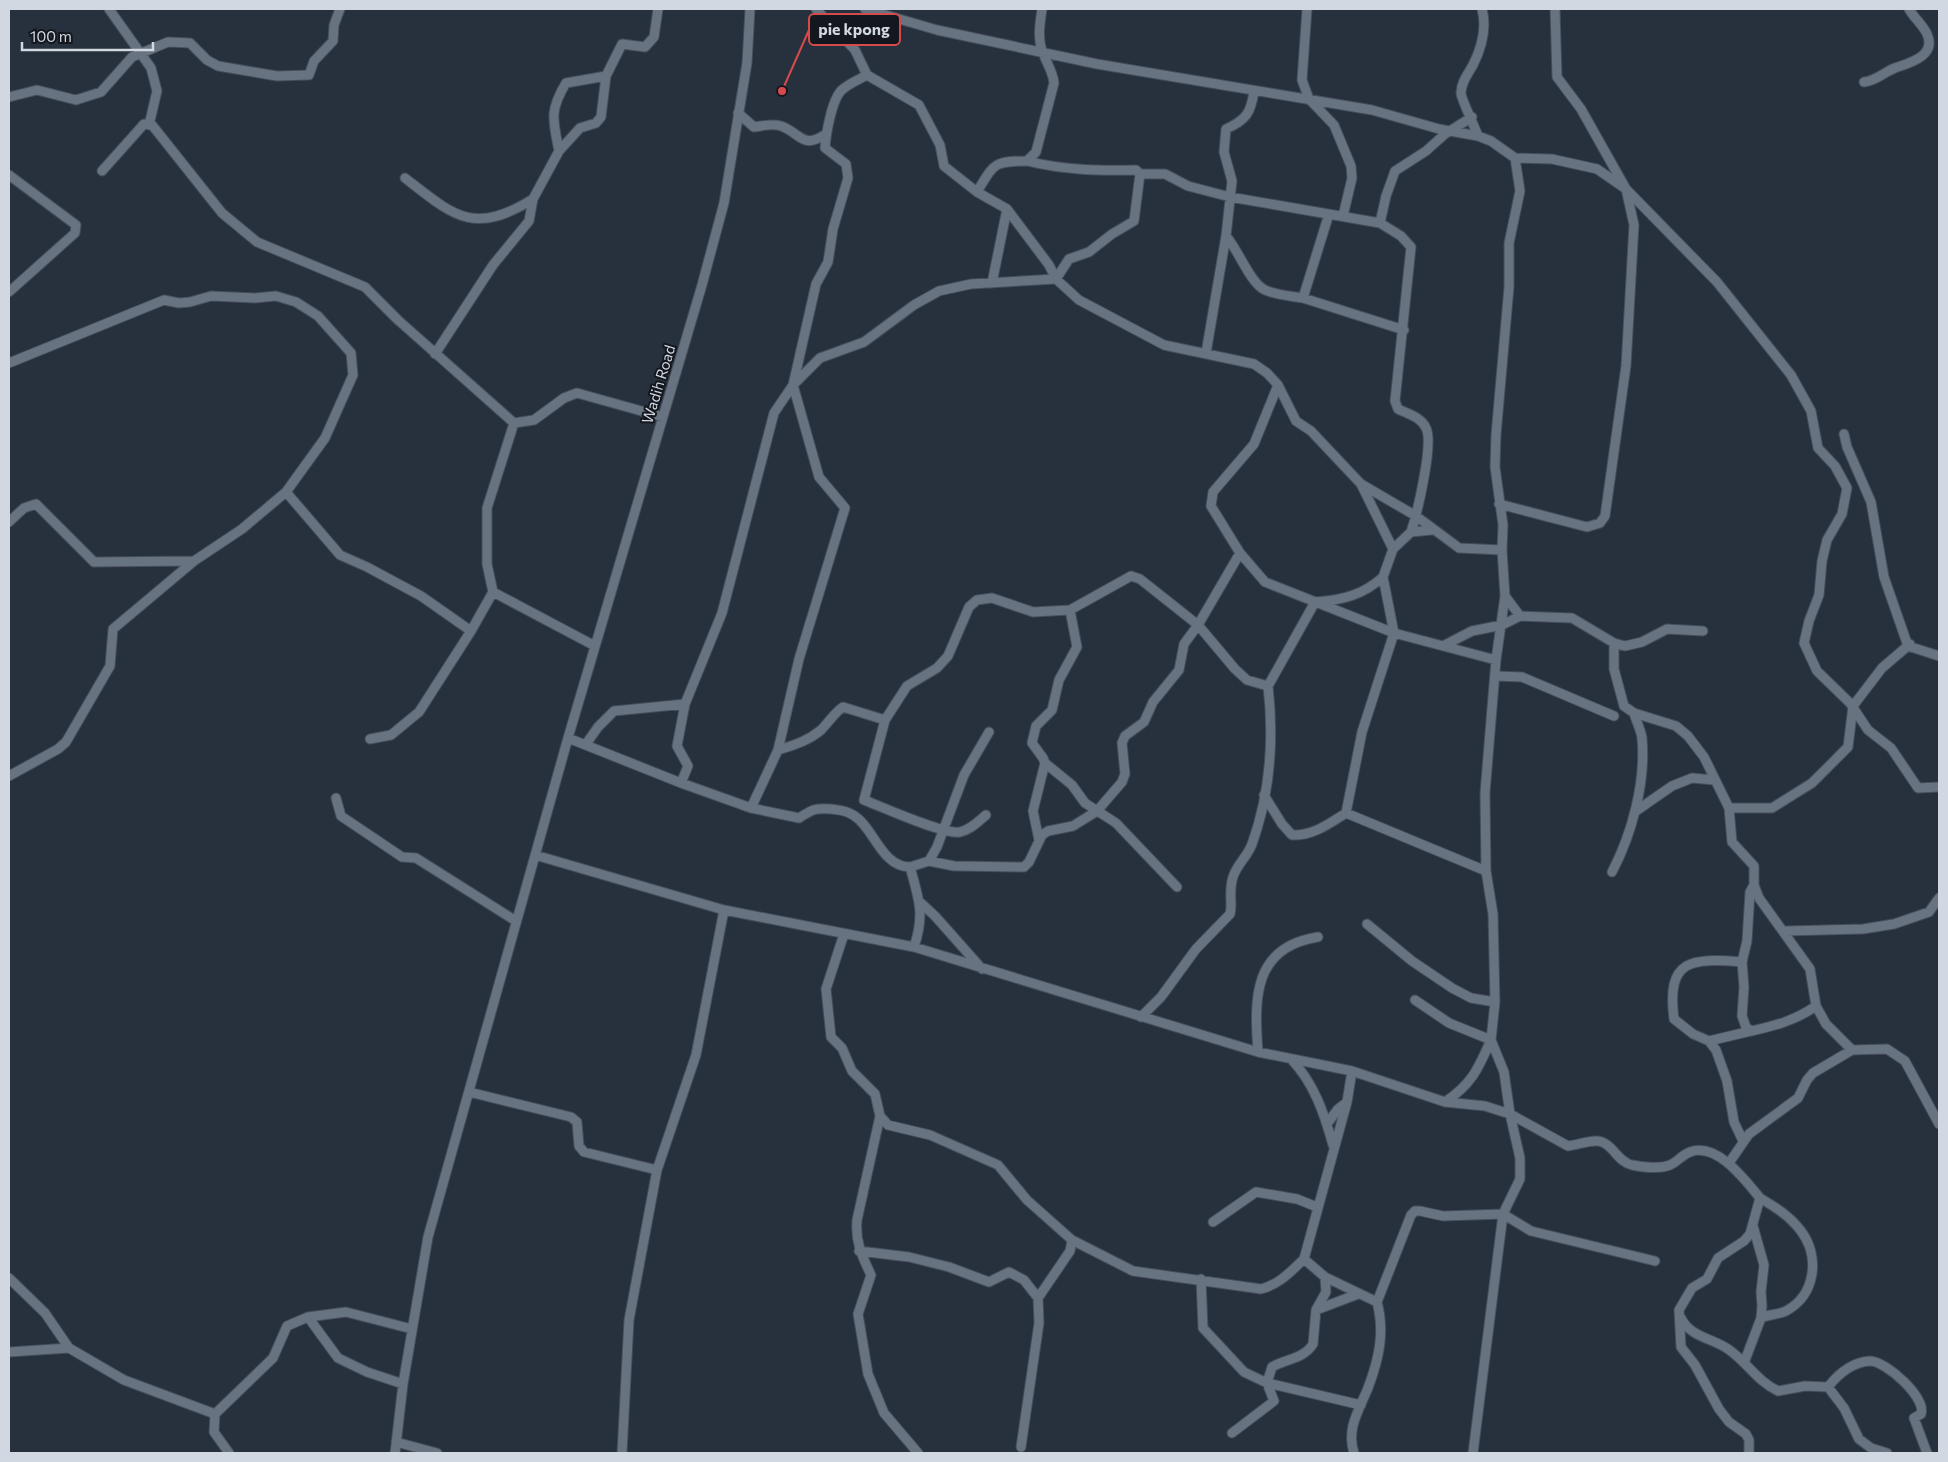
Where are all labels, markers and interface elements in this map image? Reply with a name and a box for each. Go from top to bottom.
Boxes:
callout: pie kpong [809,14,900,45]
text: pie kpong [818,19,890,38]
scale bar [22,20,154,52]
text: 100 m [30,27,72,45]
street label: Wadih Road [637,342,679,426]

